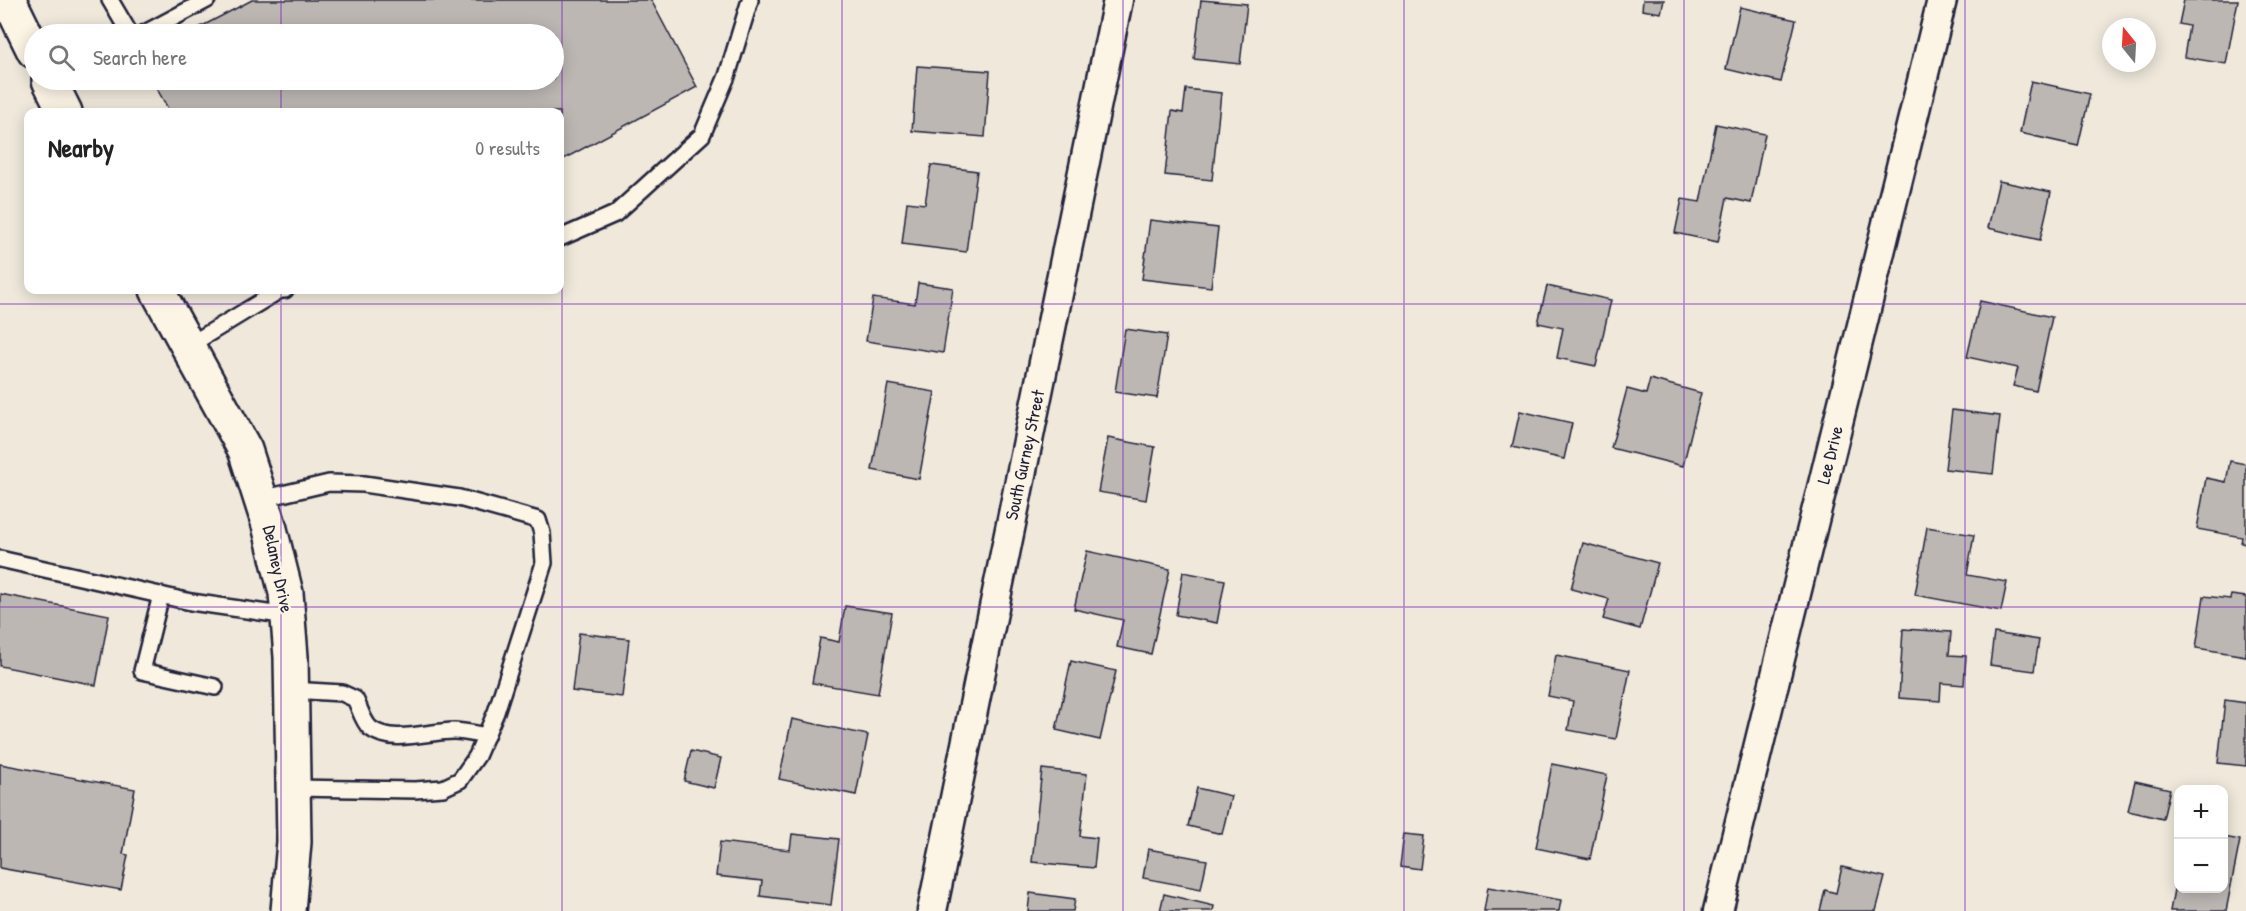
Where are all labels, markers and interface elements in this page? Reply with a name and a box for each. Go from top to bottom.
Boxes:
north arrow [2102,18,2156,72]
search box [24,24,564,90]
icon: search [45,41,78,74]
text: Search here [93,42,187,72]
text: Nearby [48,130,114,165]
text: 0 results [475,134,540,161]
street label: South Gurney Street [999,387,1051,522]
street label: Lee Drive [1810,423,1849,487]
street label: Delaney Drive [257,523,300,615]
map controls [2174,785,2228,893]
button: + [2174,785,2228,839]
button: − [2174,839,2228,893]

